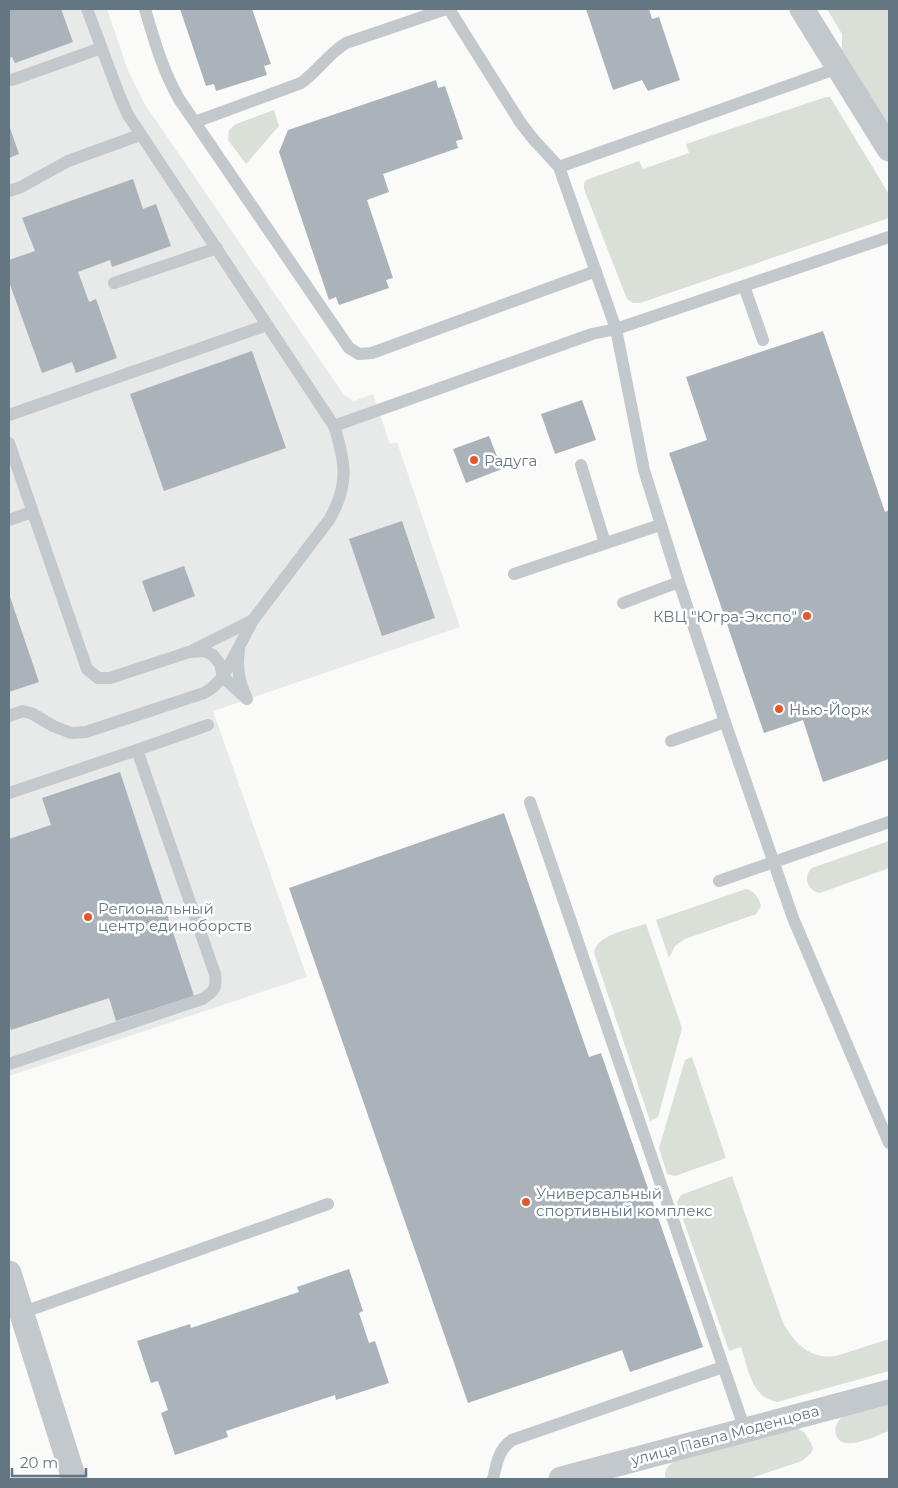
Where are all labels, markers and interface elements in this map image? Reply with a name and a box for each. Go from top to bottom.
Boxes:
place label: Радуга [484,451,537,470]
marker: Радуга [468,454,480,466]
place label: КВЦ "Югра-Экспо" [653,607,797,626]
marker: КВЦ "Югра-Экспо" [801,610,813,622]
place label: Нью-Йорк [789,700,870,719]
marker: Нью-Йорк [773,703,785,715]
place label: Региональный центр единоборств [98,899,252,935]
marker: Региональный центр единоборств [82,911,94,923]
place label: Универсальный спортивный комплекс [536,1184,712,1220]
marker: Универсальный спортивный комплекс [520,1196,532,1208]
street label: улица Павла Моденцова [628,1401,821,1470]
scale bar [12,1446,86,1478]
text: 20 m [20,1453,58,1472]

